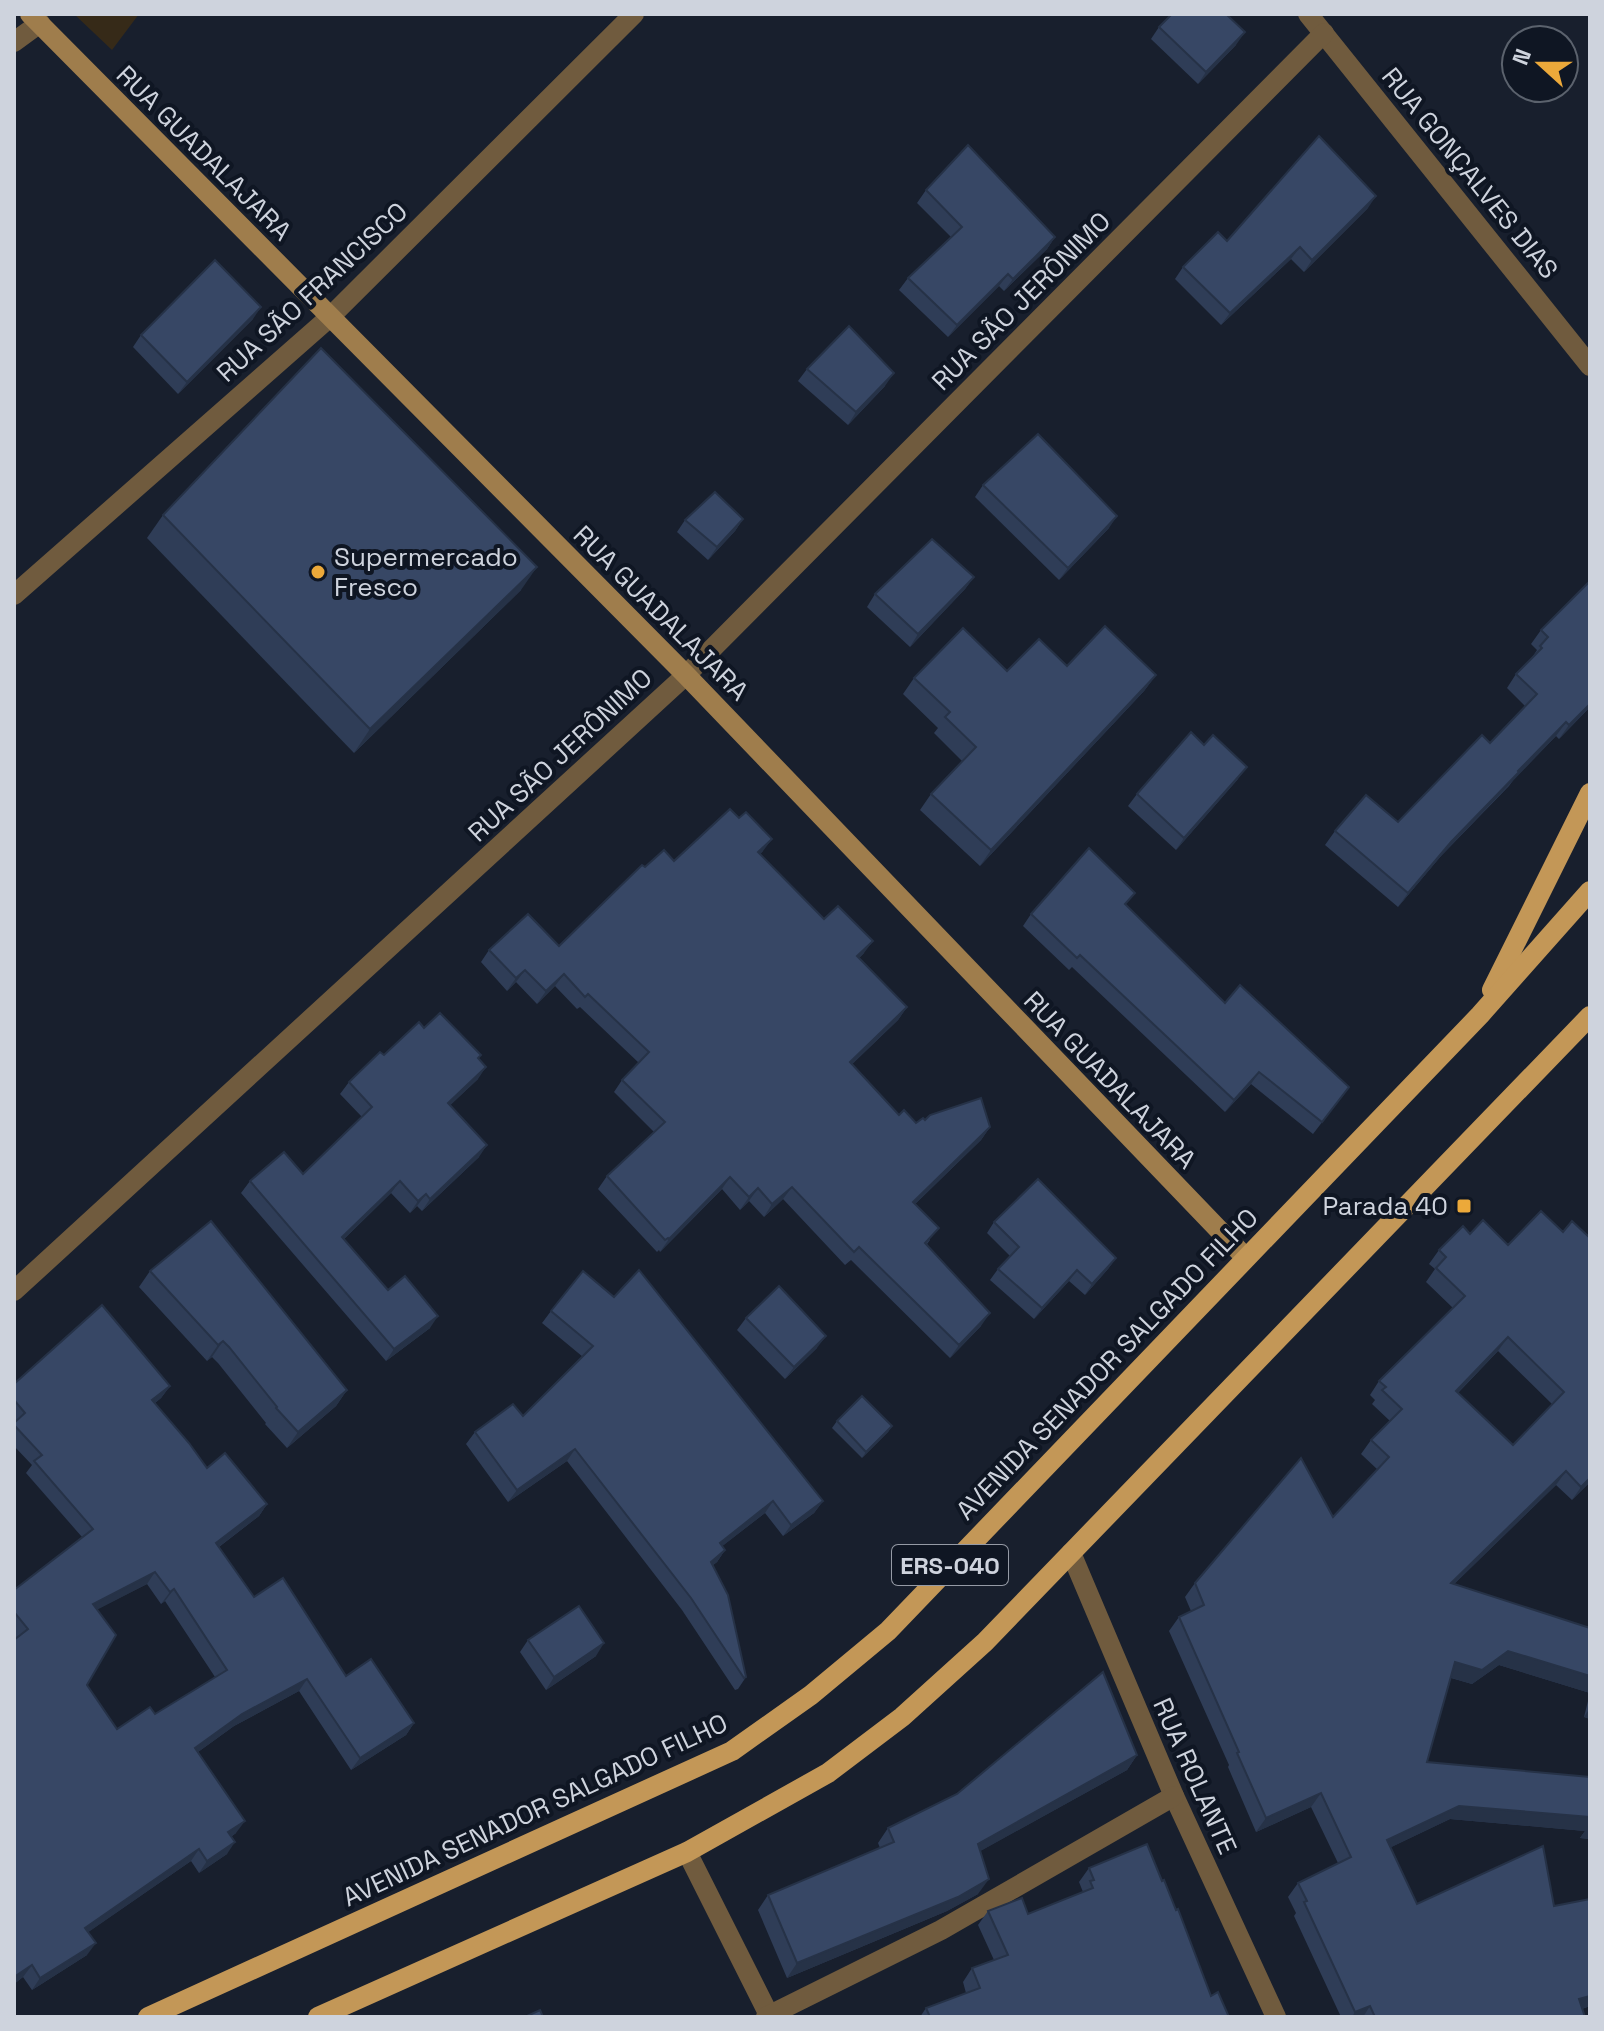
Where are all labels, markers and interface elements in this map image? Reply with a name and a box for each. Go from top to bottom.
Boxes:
north arrow [1500,24,1580,104]
text: N [1506,45,1537,69]
street label: RUA GUADALAJARA [109,58,299,248]
street label: RUA GONÇALVES DIAS [1374,60,1566,286]
street label: RUA SÃO FRANCISCO [209,195,415,389]
street label: RUA SÃO JERÔNIMO [924,204,1118,398]
street label: RUA GUADALAJARA [566,518,756,708]
place label: Supermercado Fresco [334,540,518,604]
marker: Supermercado Fresco [309,563,327,581]
street label: RUA SÃO JERÔNIMO [461,661,659,849]
street label: RUA GUADALAJARA [1016,984,1204,1176]
place label: Parada 40 [1322,1189,1448,1223]
marker: Parada 40 [1455,1197,1473,1215]
street label: AVENIDA SENADOR SALGADO FILHO [949,1201,1265,1527]
road number: ERS-040 [892,1545,1008,1585]
street label: RUA ROLANTE [1145,1693,1245,1859]
street label: AVENIDA SENADOR SALGADO FILHO [337,1706,733,1914]

